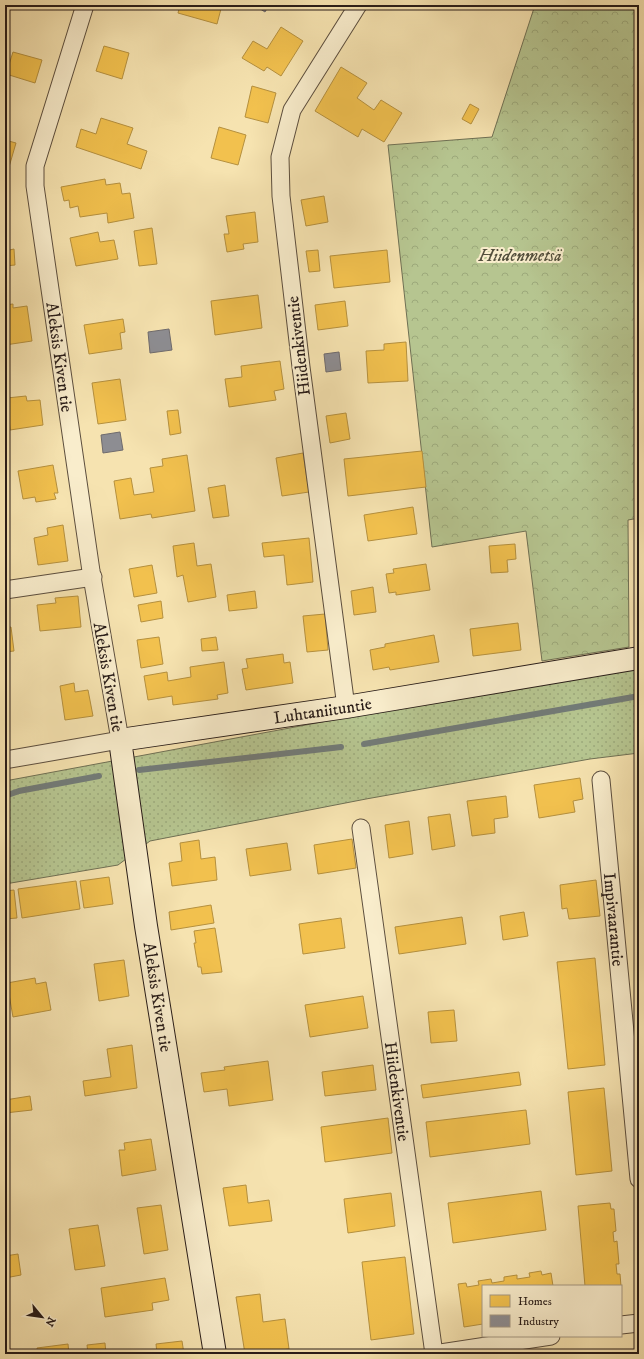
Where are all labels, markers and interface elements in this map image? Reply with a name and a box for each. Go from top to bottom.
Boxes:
park label: Hiidenmetsä [477,245,562,267]
street label: Hiidenkiventie [282,295,316,397]
street label: Aleksis Kiven tie [40,301,78,414]
street label: Aleksis Kiven tie [88,621,128,734]
street label: Luhtaniituntie [272,693,373,729]
street label: Impivaarantie [598,872,629,967]
street label: Aleksis Kiven tie [137,941,177,1054]
street label: Hiidenkiventie [379,1040,414,1143]
legend [482,1285,622,1337]
text: Homes [518,1294,552,1309]
north arrow [22,1297,62,1337]
text: N [42,1314,58,1329]
text: Industry [518,1314,559,1329]

